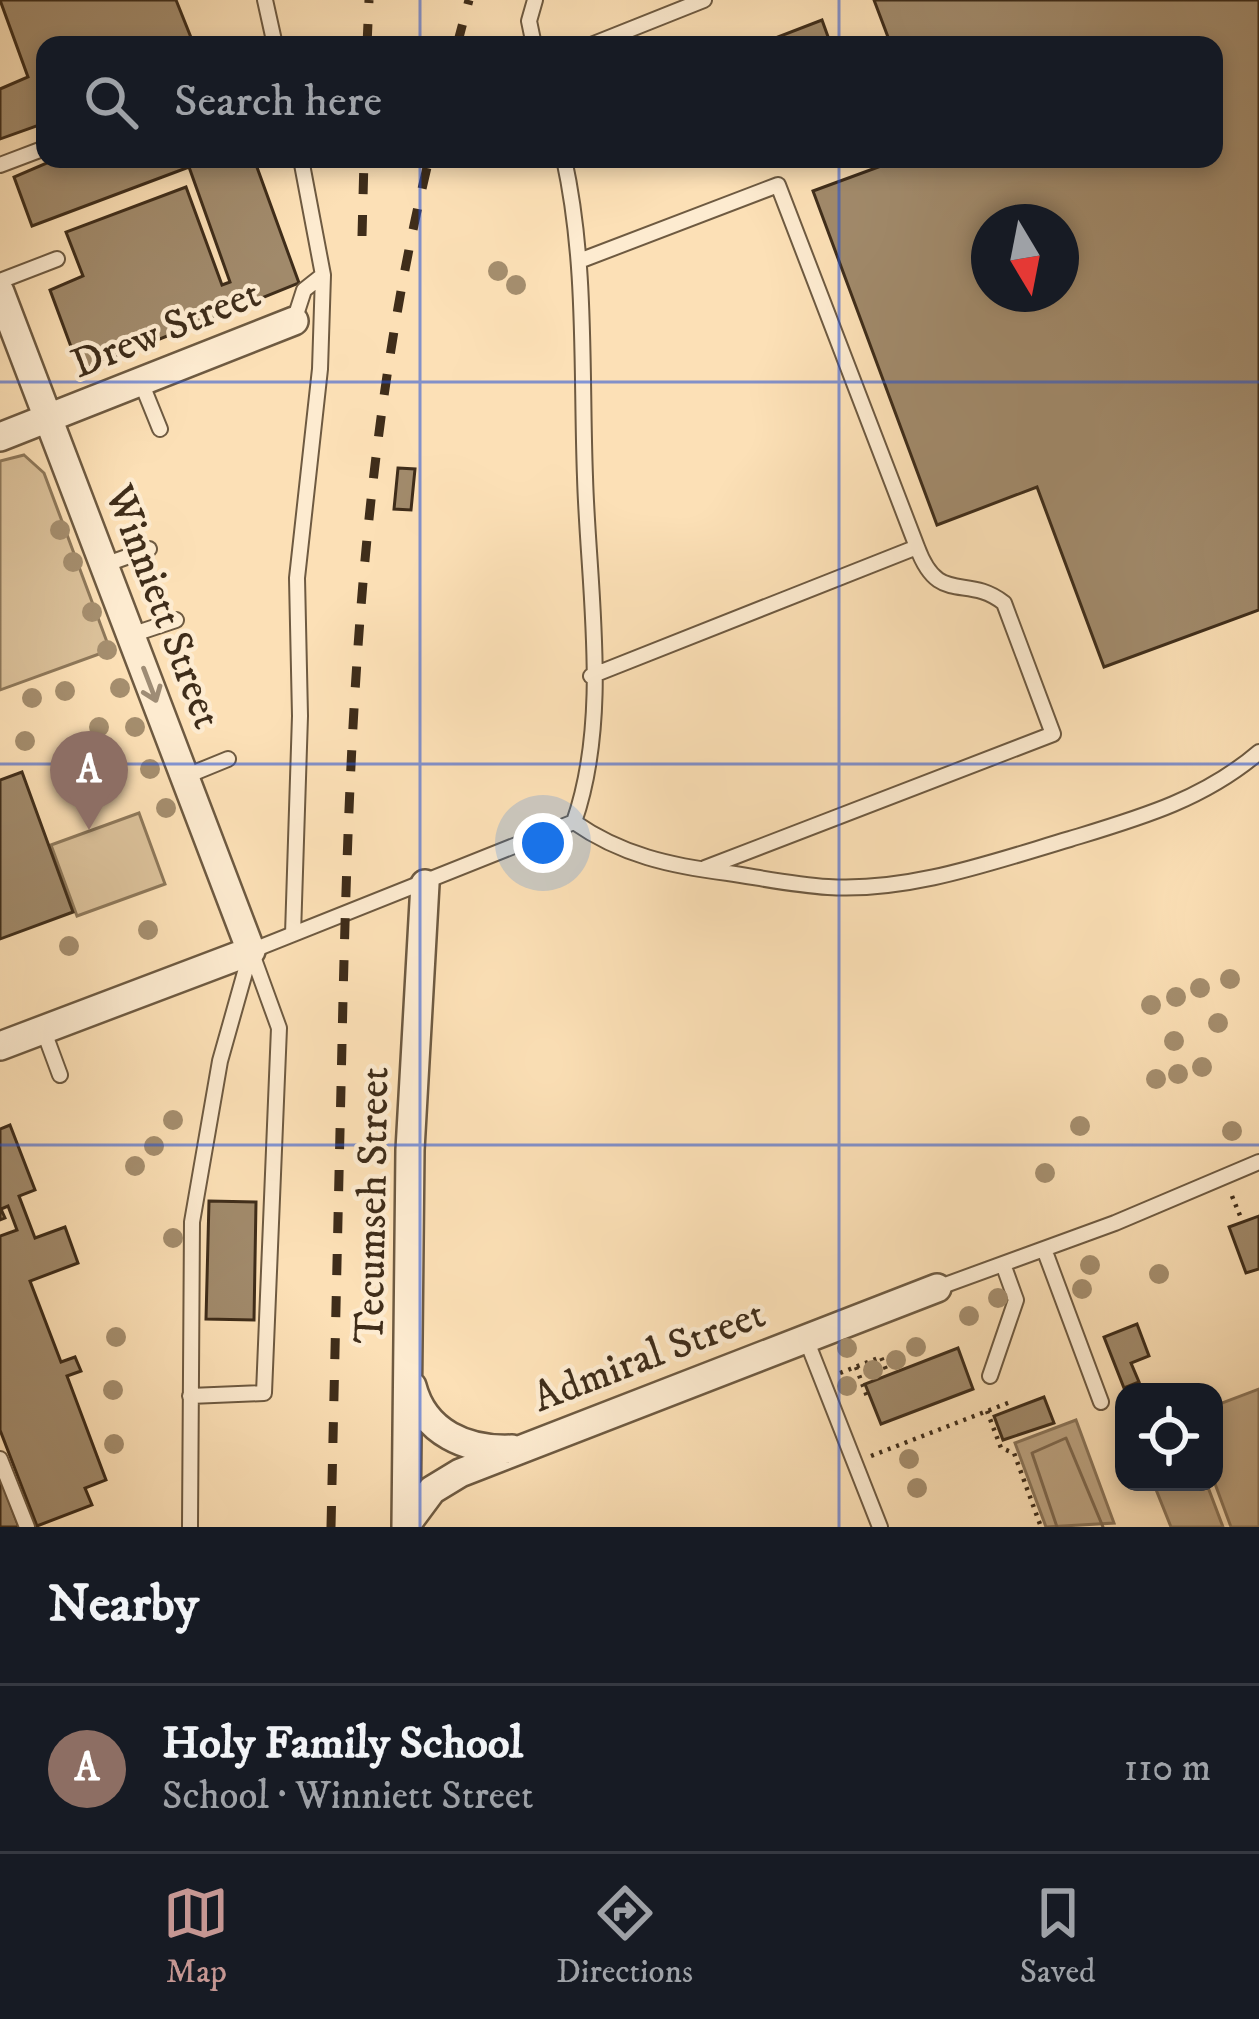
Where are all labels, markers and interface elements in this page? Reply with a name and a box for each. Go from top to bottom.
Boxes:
search box [36,36,1223,168]
icon: search [78,69,144,135]
text: Search here [174,74,382,130]
north arrow [971,204,1079,312]
street label: Drew Street [64,268,268,391]
street label: Winniett Street [92,477,232,736]
one-way arrow [140,665,162,702]
pin: A [50,731,128,830]
your location [513,813,573,873]
street label: Tecumseh Street [345,1066,401,1344]
street label: Admiral Street [526,1289,773,1425]
map controls [1115,1383,1223,1491]
button: locate [1115,1383,1223,1491]
text: Nearby [48,1573,199,1637]
text: Holy Family School [162,1716,523,1772]
text: A [75,1744,99,1793]
text: 110 m [1124,1744,1211,1793]
text: School · Winniett Street [162,1772,533,1821]
tab: Map [163,1880,229,1993]
tab: Directions [556,1880,693,1993]
tab: Saved [1020,1880,1096,1993]

